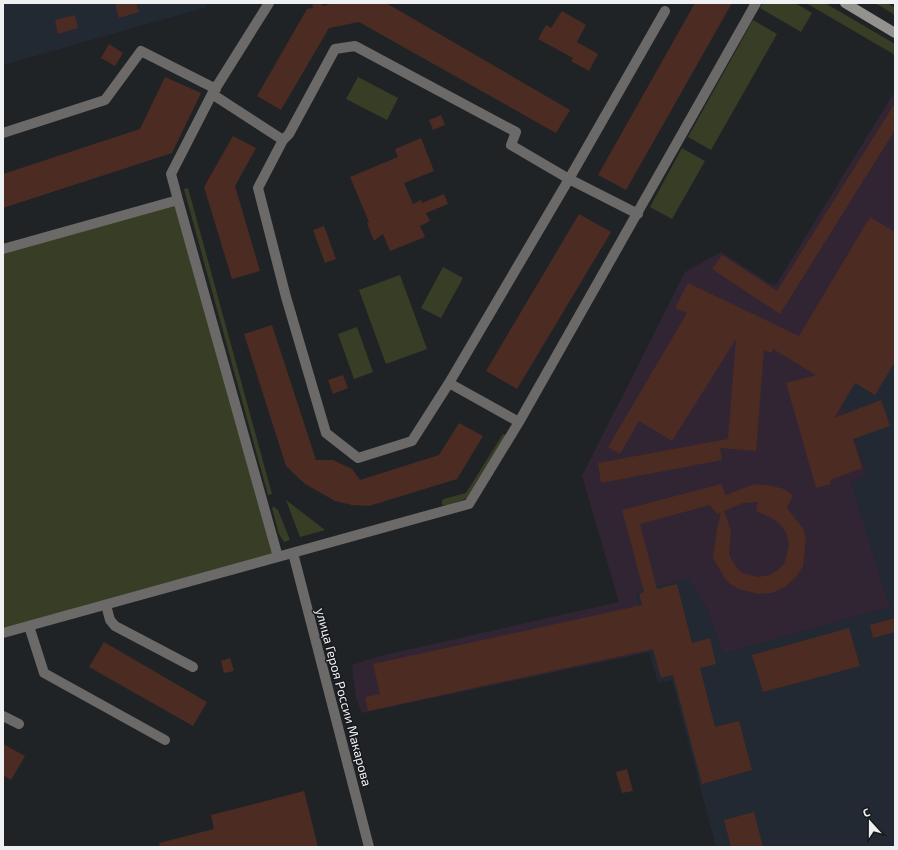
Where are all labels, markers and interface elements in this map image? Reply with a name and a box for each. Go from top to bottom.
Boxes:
street label: улица Героя России Макарова [312,606,376,788]
north arrow [850,802,890,842]
text: С [861,805,872,819]

